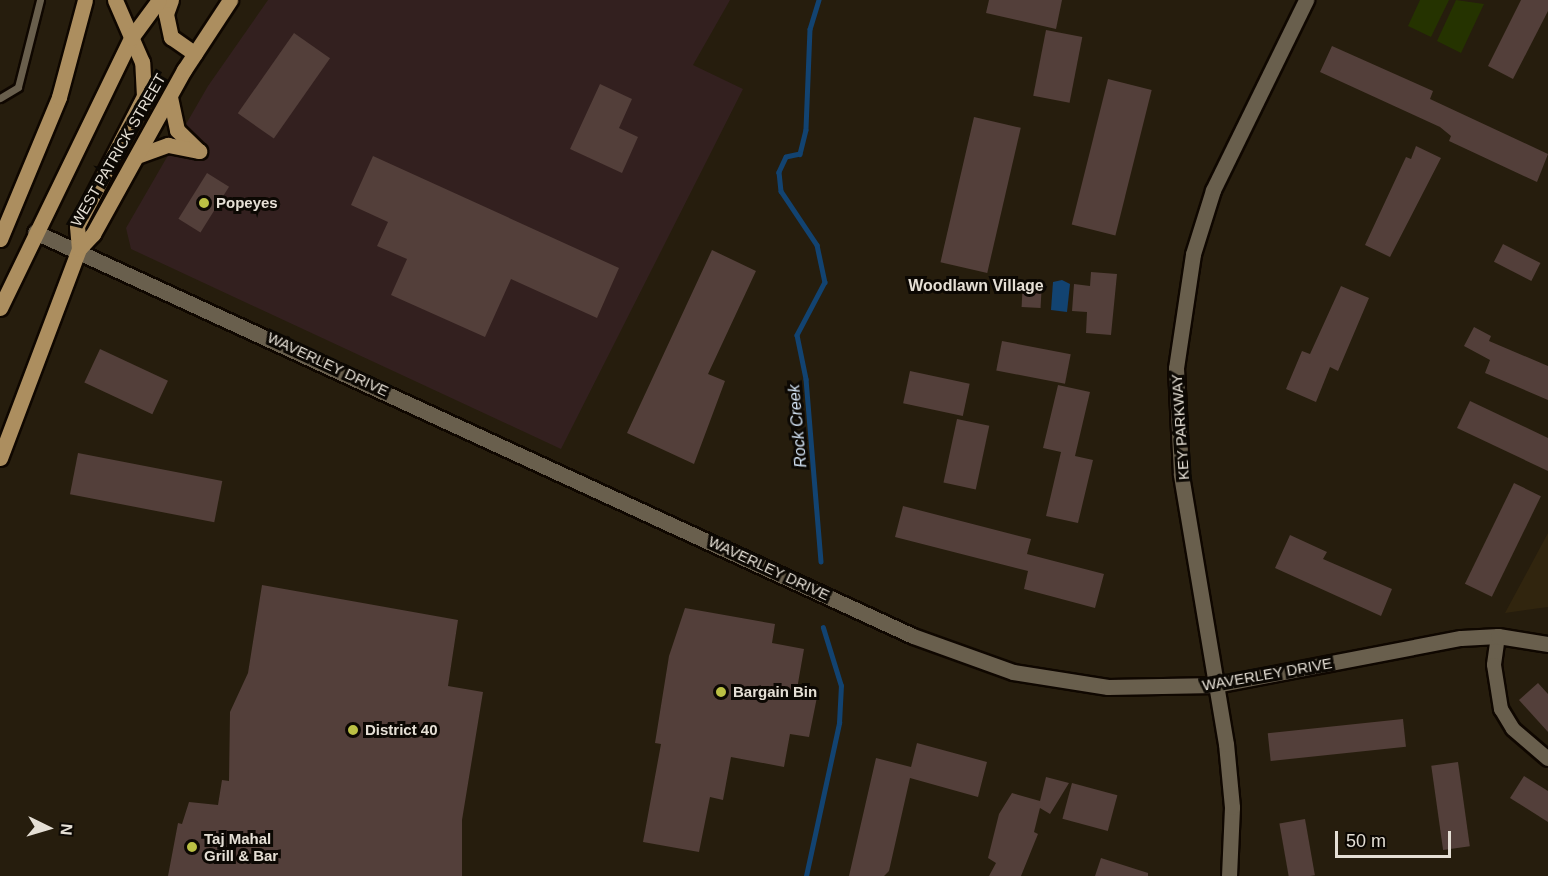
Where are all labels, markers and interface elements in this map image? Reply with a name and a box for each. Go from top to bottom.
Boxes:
street label: WEST PATRICK STREET [67,70,169,230]
place label: Popeyes [216,194,278,212]
marker: Popeyes [197,196,211,210]
district label: Woodlawn Village [908,276,1044,296]
street label: WAVERLEY DRIVE [265,328,391,400]
street label: KEY PARKWAY [1167,373,1193,481]
water label: Rock Creek [785,384,811,468]
street label: WAVERLEY DRIVE [706,532,832,604]
street label: WAVERLEY DRIVE [1201,654,1333,694]
place label: Bargain Bin [733,683,817,701]
marker: Bargain Bin [714,685,728,699]
place label: District 40 [365,721,438,739]
marker: District 40 [346,723,360,737]
north arrow [18,798,78,858]
scale bar [1338,819,1454,857]
text: N [57,823,75,836]
place label: Taj Mahal Grill & Bar [204,829,278,864]
text: 50 m [1346,831,1386,851]
marker: Taj Mahal Grill & Bar [185,840,199,854]

